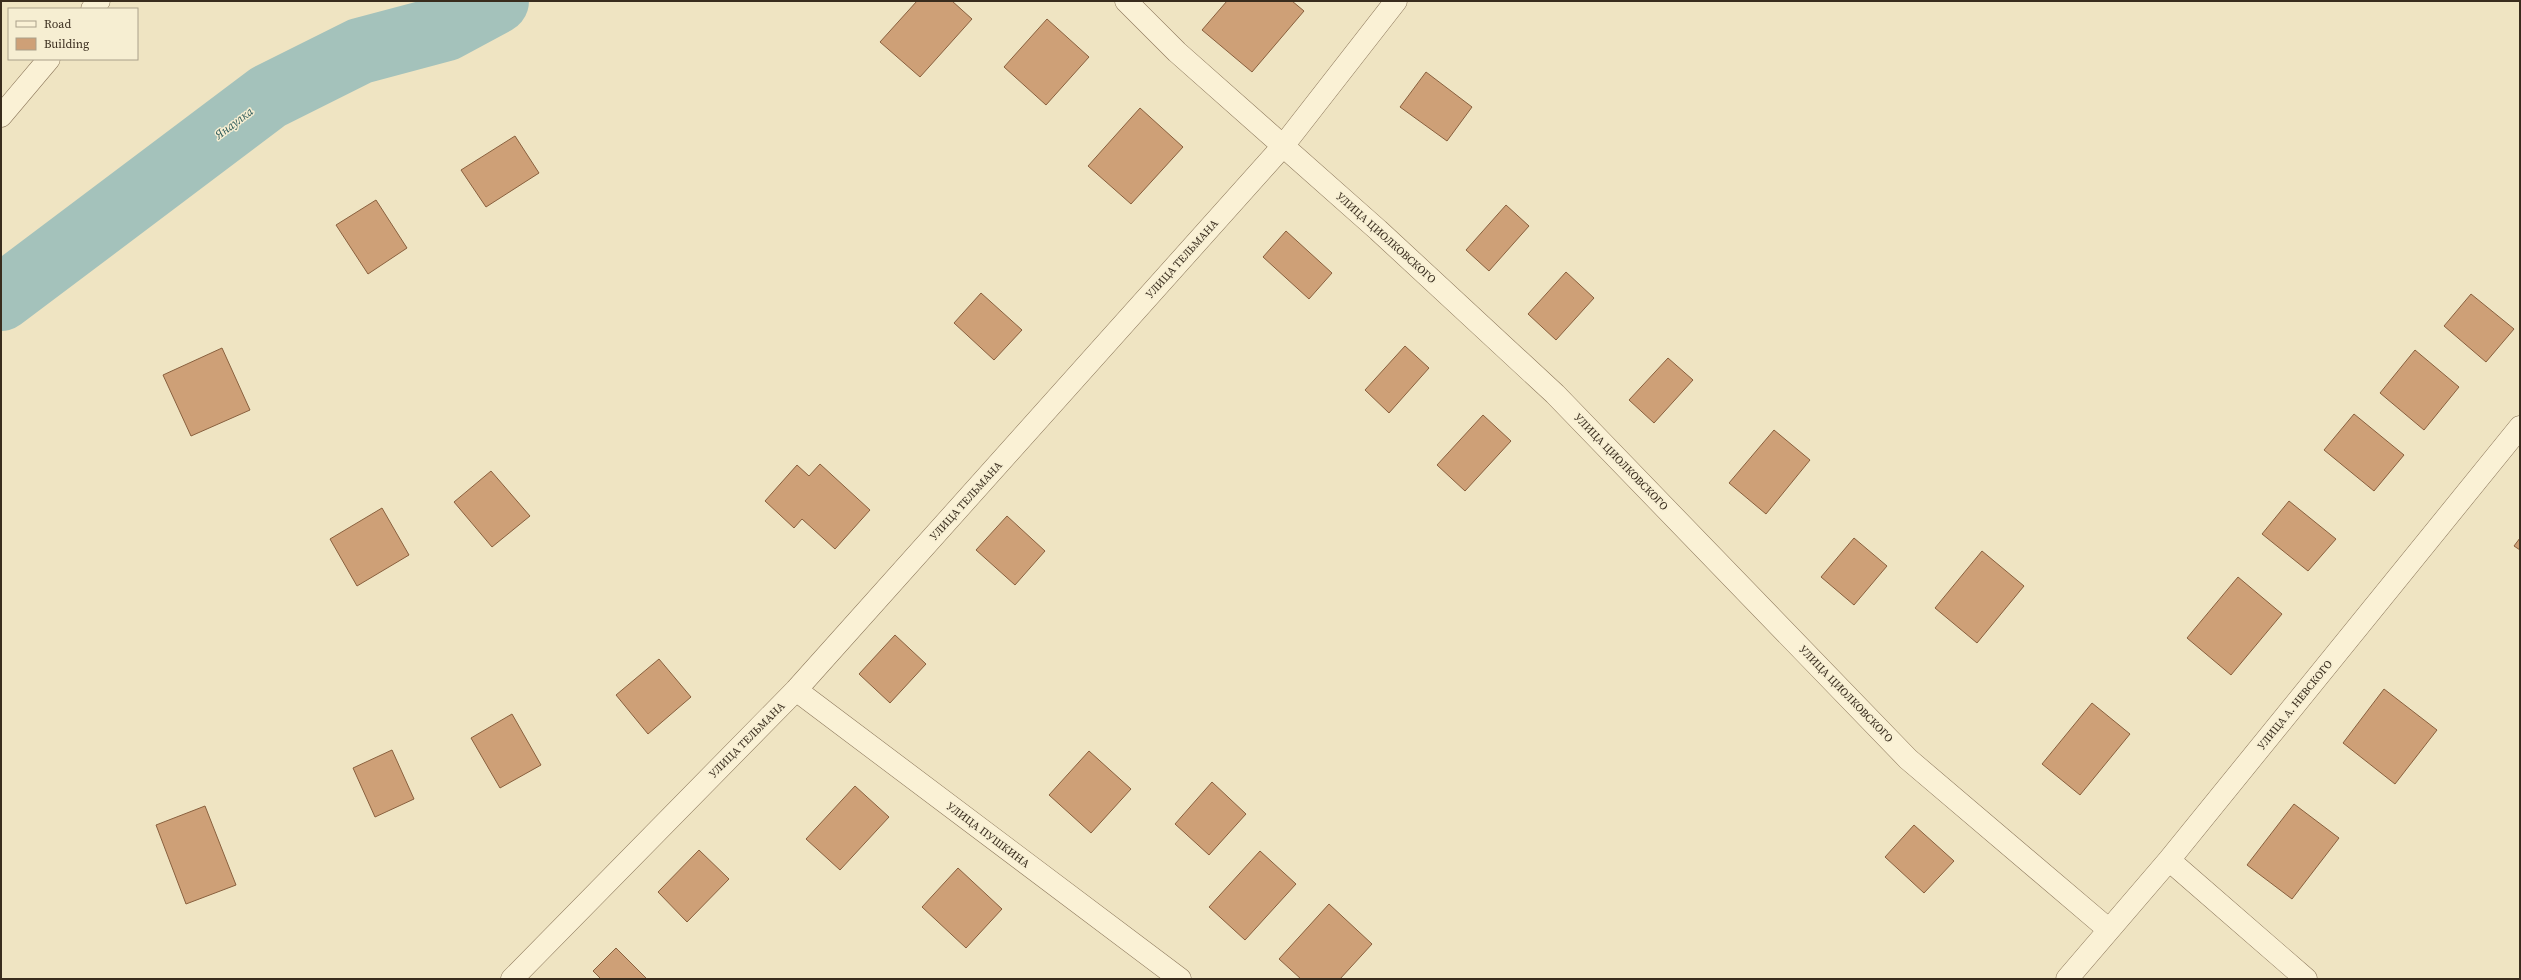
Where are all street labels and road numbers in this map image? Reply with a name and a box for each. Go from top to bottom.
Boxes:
street label: УЛИЦА ЦИОЛКОВСКОГО [1333,189,1439,287]
street label: УЛИЦА ТЕЛЬМАНА [1142,216,1222,302]
street label: УЛИЦА ЦИОЛКОВСКОГО [1571,410,1672,514]
street label: УЛИЦА ТЕЛЬМАНА [926,458,1006,544]
street label: УЛИЦА ЦИОЛКОВСКОГО [1796,642,1897,746]
street label: УЛИЦА А. НЕВСКОГО [2254,657,2336,753]
street label: УЛИЦА ТЕЛЬМАНА [706,698,789,781]
street label: УЛИЦА ПУШКИНА [943,799,1033,872]

